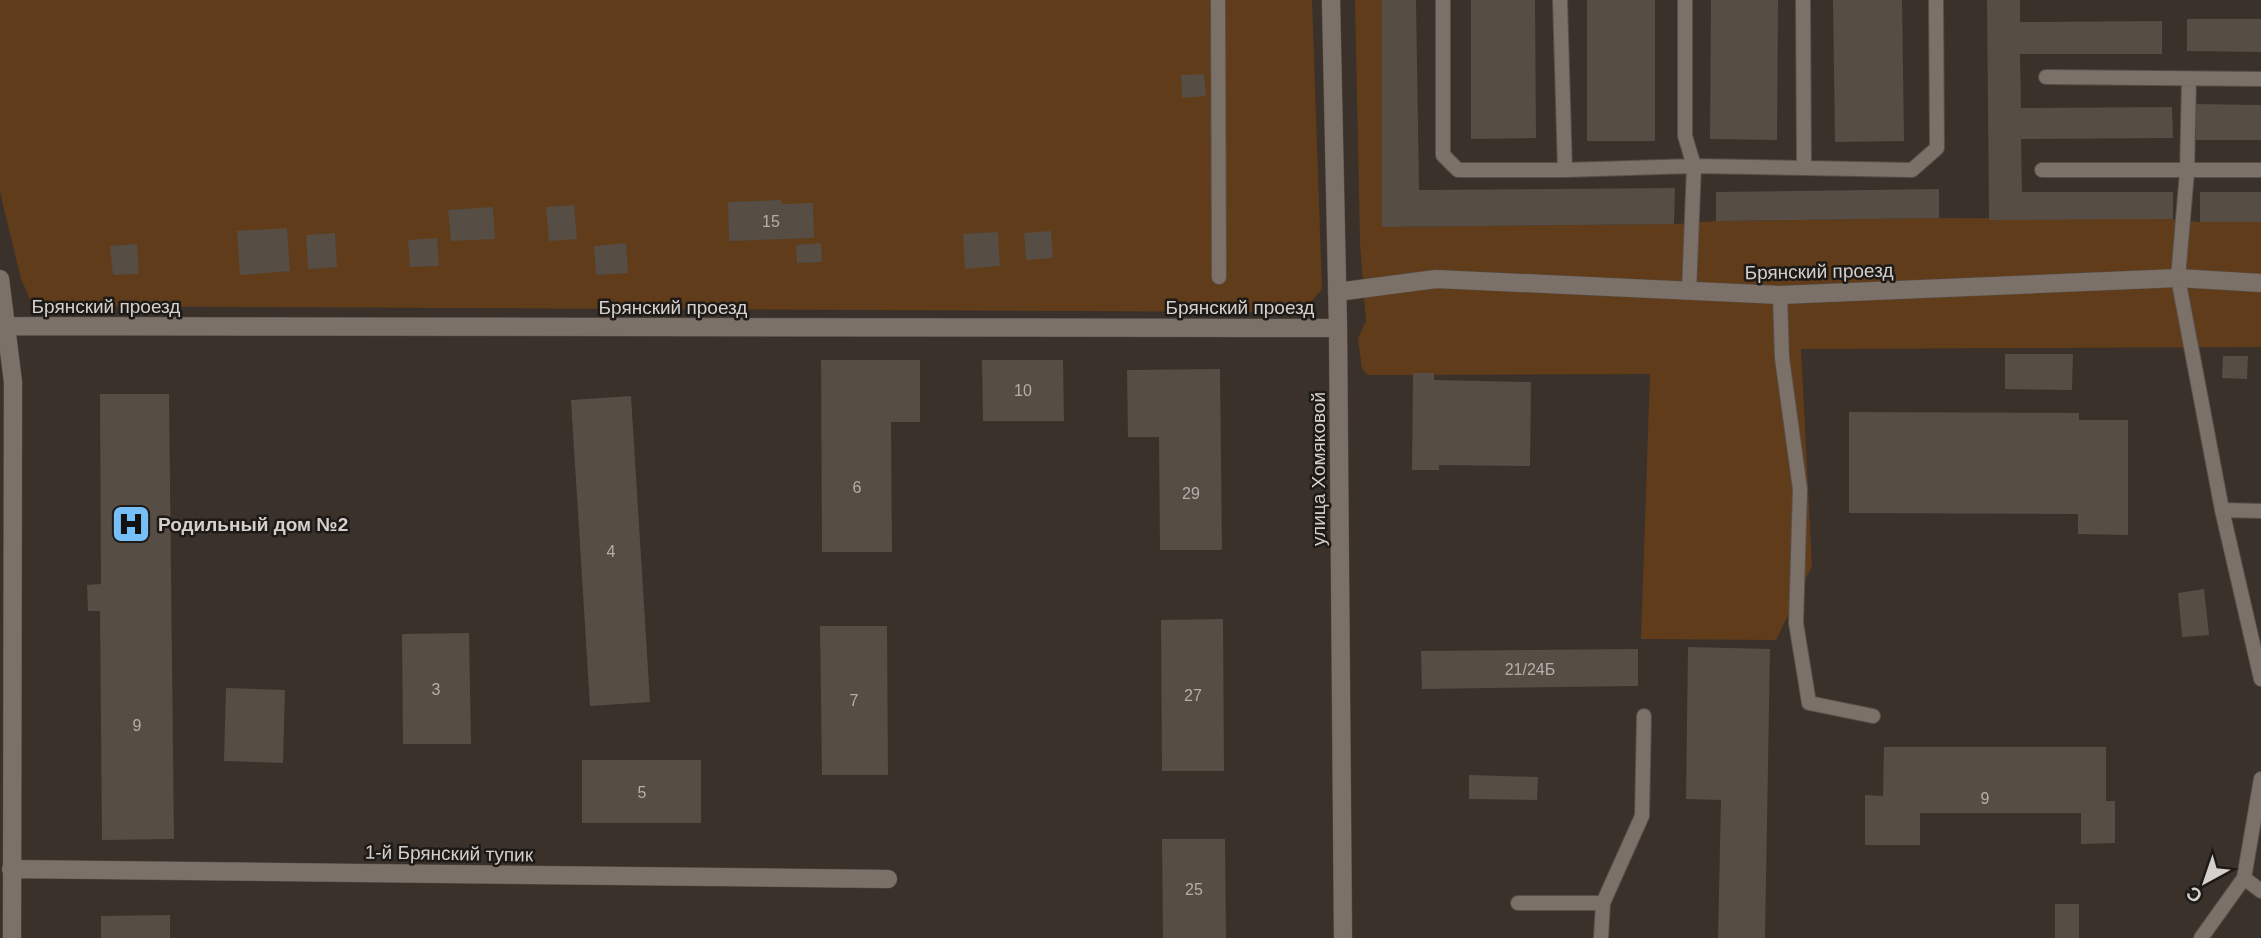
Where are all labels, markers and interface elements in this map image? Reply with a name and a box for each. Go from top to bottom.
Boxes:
house number: 15 [762,213,780,230]
street label: Брянский проезд [1744,260,1894,283]
street label: Брянский проезд [32,296,180,317]
street label: Брянский проезд [599,297,747,318]
street label: Брянский проезд [1166,297,1314,318]
house number: 10 [1014,382,1032,399]
street label: улица Хомяковой [1308,392,1329,546]
house number: 6 [853,479,862,496]
house number: 29 [1182,485,1200,502]
hospital icon: Родильный дом №2 [110,503,152,545]
place label: Родильный дом №2 [158,514,348,535]
house number: 4 [607,543,616,560]
house number: 21/24Б [1505,661,1555,678]
house number: 3 [432,681,441,698]
house number: 27 [1184,687,1202,704]
house number: 7 [850,692,859,709]
house number: 9 [133,717,142,734]
house number: 5 [638,784,647,801]
house number: 9 [1981,790,1990,807]
street label: 1-й Брянский тупик [365,842,534,865]
north arrow [2170,847,2240,917]
house number: 25 [1185,881,1203,898]
text: С [2182,882,2206,907]

